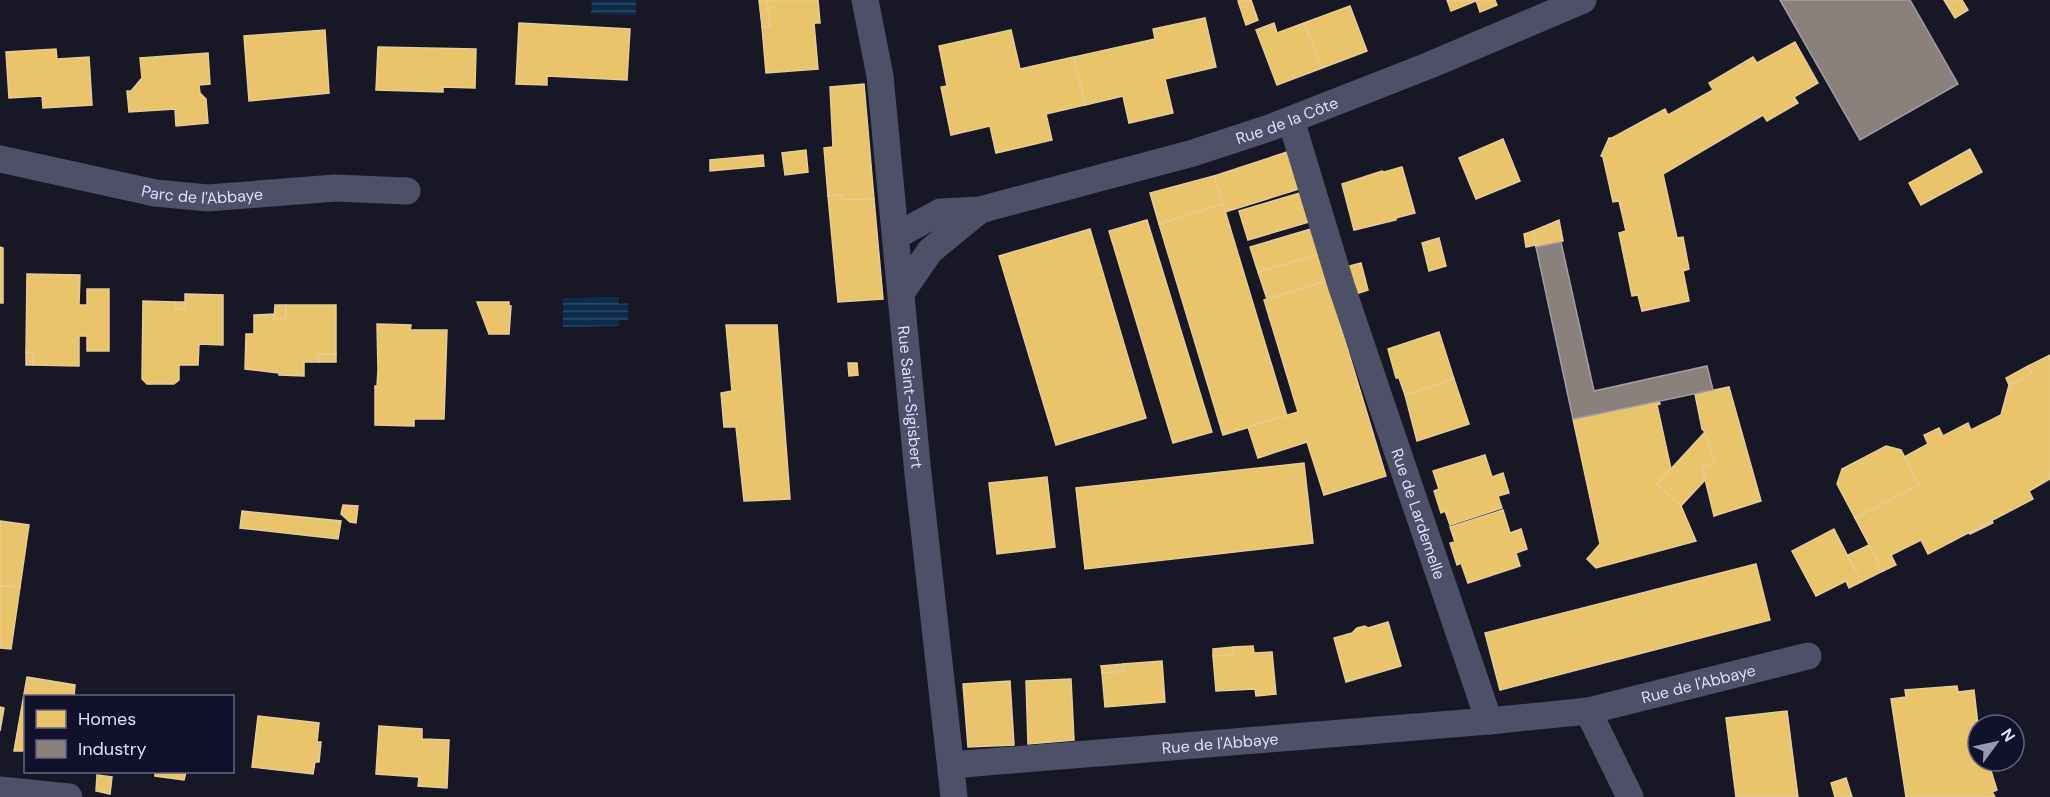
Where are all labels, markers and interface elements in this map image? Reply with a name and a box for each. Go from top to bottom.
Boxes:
street label: Rue de la Côte [1233,92,1341,149]
street label: Parc de l'Abbaye [140,180,264,209]
street label: Rue Saint-Sigisbert [893,325,928,469]
street label: Rue de Lardemelle [1387,446,1451,582]
street label: Rue de l'Abbaye [1639,659,1758,708]
legend [24,695,234,773]
text: Homes [78,707,136,731]
north arrow [1966,713,2026,773]
text: N [1996,724,2020,746]
street label: Rue de l'Abbaye [1161,728,1279,758]
text: Industry [78,737,147,761]

